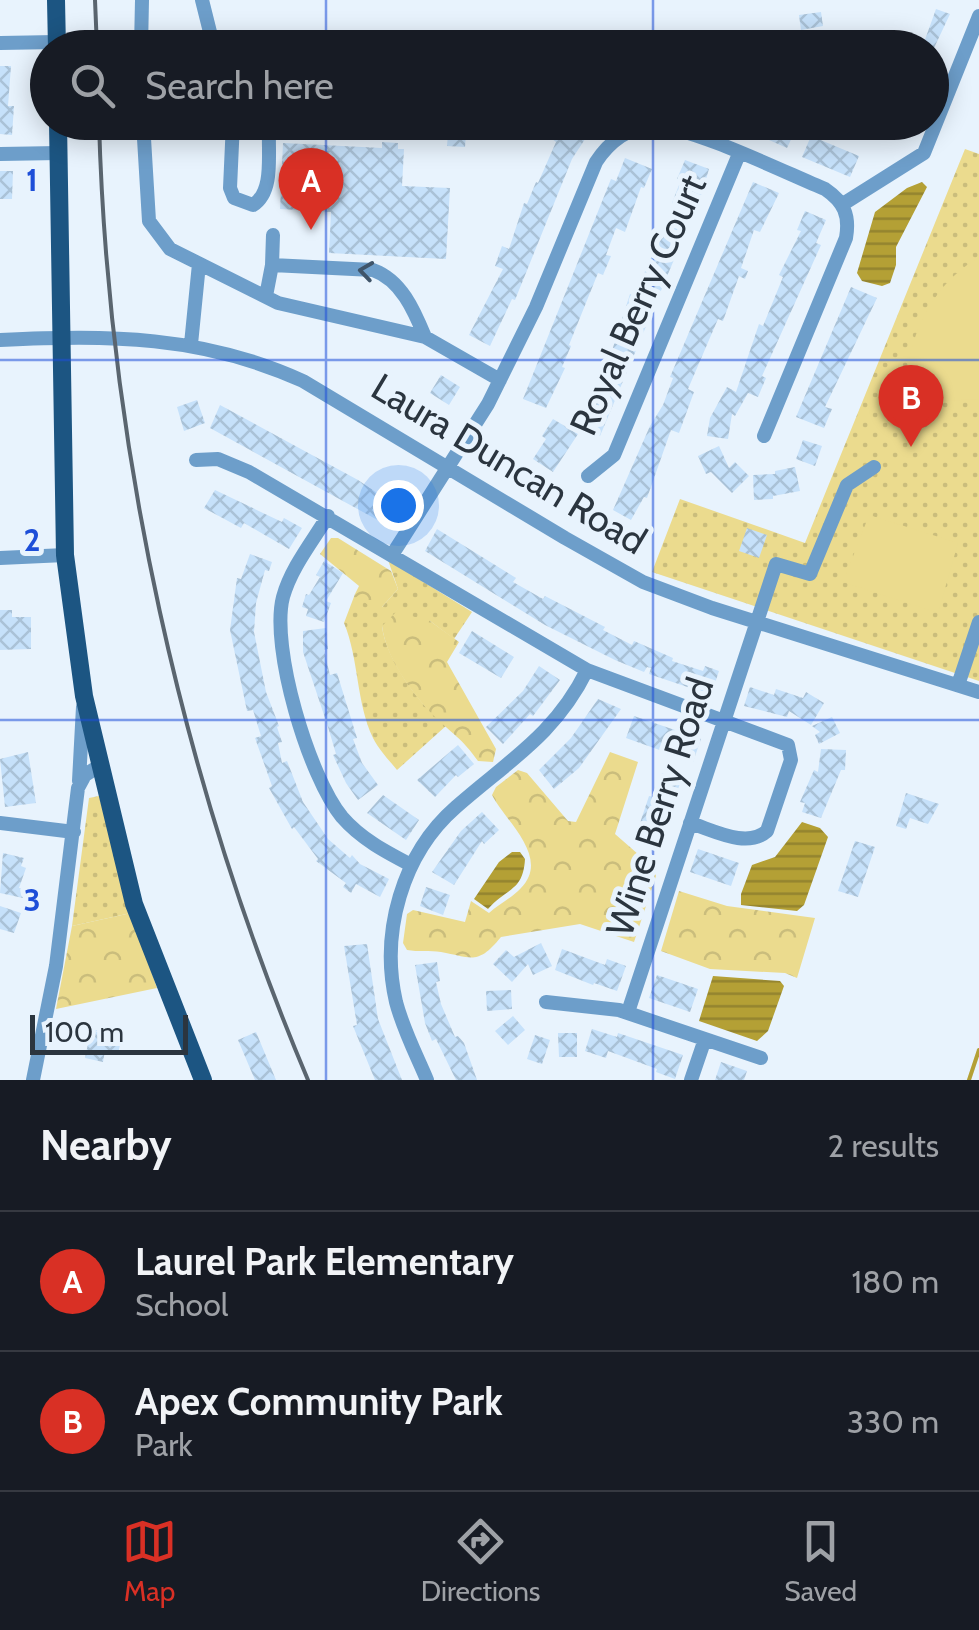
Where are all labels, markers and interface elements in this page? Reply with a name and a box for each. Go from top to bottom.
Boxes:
search box [30,30,949,140]
icon: search [65,58,120,113]
text: Search here [145,62,334,109]
pin: A [278,148,344,230]
text: 1 [26,160,38,199]
street label: Royal Berry Court [559,167,716,442]
one-way arrow [358,262,374,283]
street label: Laura Duncan Road [363,363,655,564]
pin: B [878,364,944,447]
your location [373,480,424,531]
text: 2 [24,520,40,559]
street label: Wine Berry Road [596,671,723,942]
text: 3 [23,880,41,919]
scale bar [30,1010,188,1054]
text: 100 m [45,1015,124,1049]
text: Nearby [40,1119,172,1171]
text: 2 results [828,1126,939,1165]
text: Laurel Park Elementary [135,1238,514,1285]
text: A [62,1262,83,1301]
text: 180 m [852,1262,939,1301]
text: School [135,1285,228,1324]
text: Apex Community Park [135,1378,503,1425]
text: B [62,1402,83,1441]
text: 330 m [847,1402,939,1441]
text: Park [135,1425,193,1464]
tab: Map [122,1514,177,1608]
tab: Directions [421,1514,540,1608]
tab: Saved [784,1514,857,1608]

